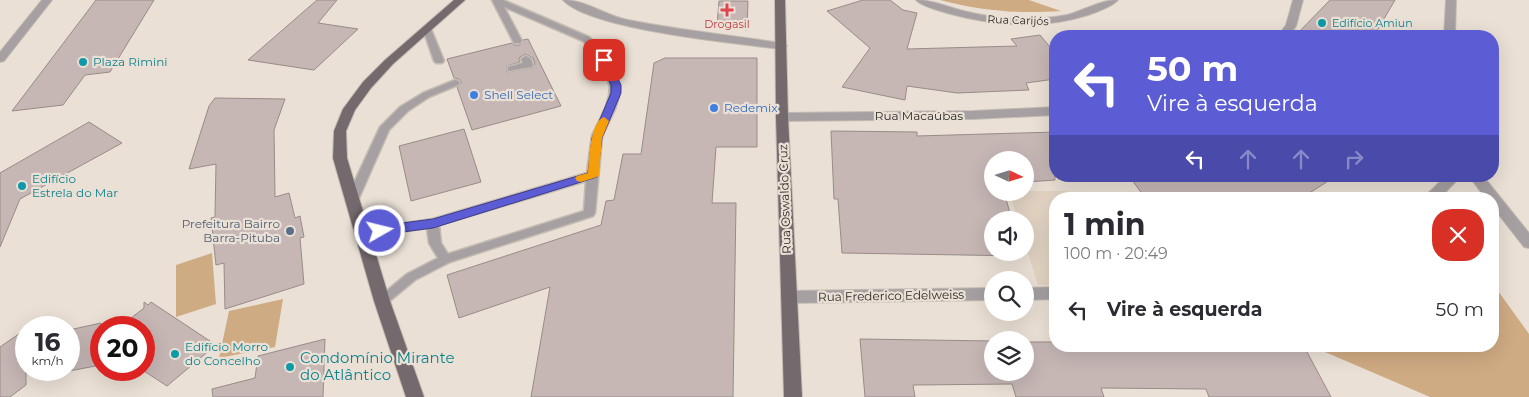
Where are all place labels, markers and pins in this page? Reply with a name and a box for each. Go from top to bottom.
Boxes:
marker: Drogasil [721,4,733,16]
place label: Edifício Amiun [1332,16,1413,30]
place label: Drogasil [704,17,750,31]
marker: Edifício Amiun [1316,17,1328,29]
pin [583,39,625,81]
place label: Plaza Rimini [93,54,168,69]
marker: Plaza Rimini [77,56,89,68]
place label: Shell Select [484,87,553,102]
marker: Shell Select [468,89,480,101]
place label: Redemix [724,100,778,115]
marker: Redemix [708,102,720,114]
place label: Edifício Estrela do Mar [32,171,118,200]
marker: Edifício Estrela do Mar [16,180,28,192]
place label: Prefeitura Bairro Barra-Pituba [182,216,280,245]
marker: Prefeitura Bairro Barra-Pituba [284,225,296,237]
place label: Edifício Morro do Concelho [185,339,268,368]
marker: Edifício Morro do Concelho [169,348,181,360]
place label: Condomínio Mirante do Atlântico [300,348,455,384]
marker: Condomínio Mirante do Atlântico [284,361,296,373]

